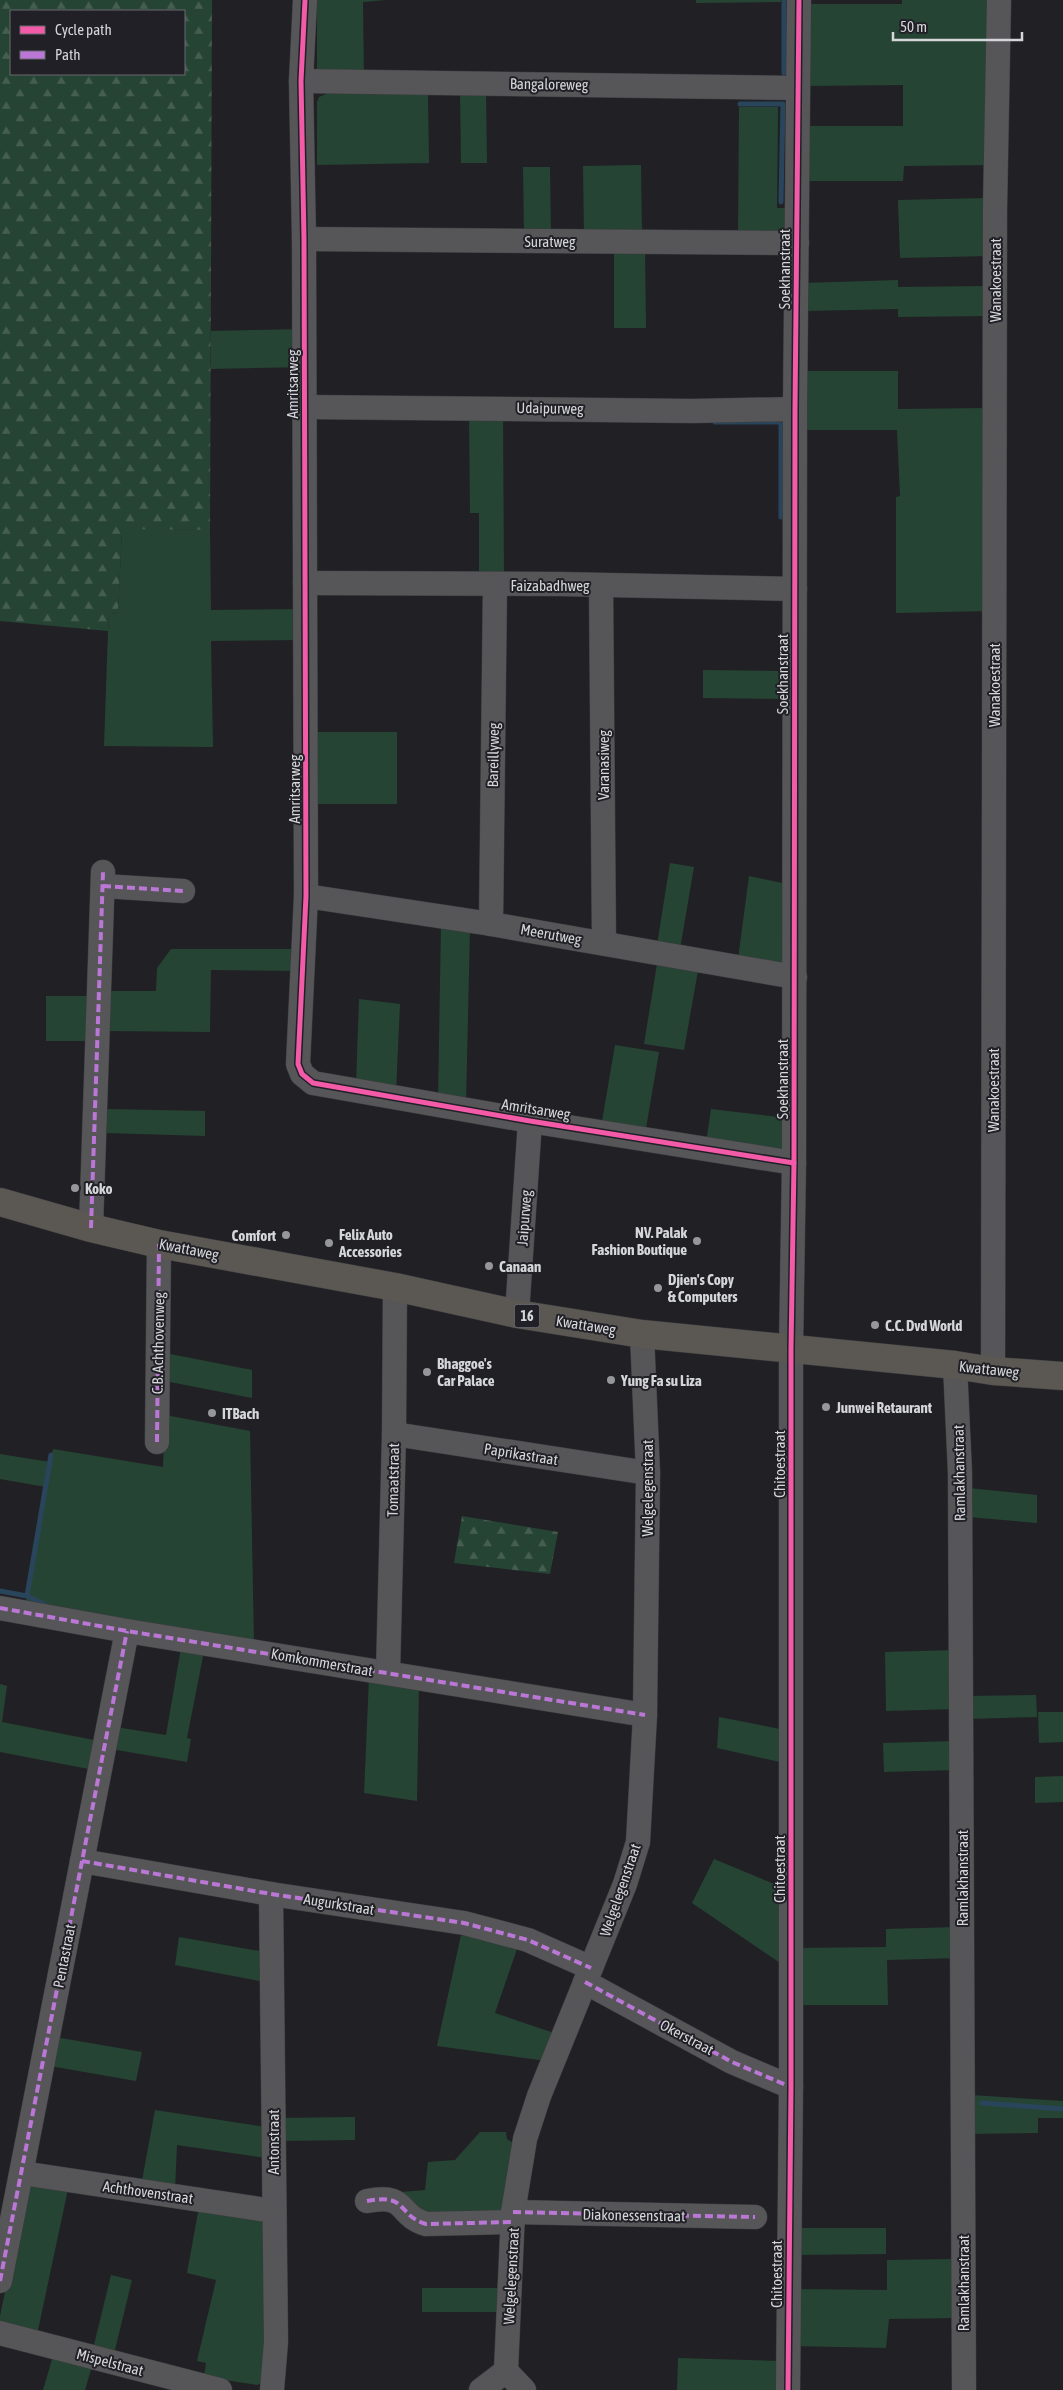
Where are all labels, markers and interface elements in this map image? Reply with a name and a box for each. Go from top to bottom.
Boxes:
legend [10,10,185,75]
scale bar [893,10,1022,42]
text: 50 m [900,18,927,35]
text: Cycle path [55,21,112,38]
text: Path [55,46,81,63]
street label: Bangaloreweg [510,75,589,93]
street label: Soekhanstraat [776,229,793,309]
street label: Suratweg [524,233,576,250]
street label: Wanakoestraat [987,238,1004,322]
street label: Amritsarweg [284,349,301,419]
street label: Udaipurweg [516,399,584,417]
street label: Faizabadhweg [510,577,590,594]
street label: Soekhanstraat [774,634,791,714]
street label: Wanakoestraat [986,643,1003,727]
street label: Bareillyweg [484,722,502,788]
street label: Varanasiweg [595,729,612,800]
street label: Amritsarweg [286,754,303,824]
street label: Meerutweg [519,920,583,948]
street label: Soekhanstraat [774,1039,791,1119]
street label: Wanakoestraat [985,1048,1002,1132]
street label: Amritsarweg [501,1095,572,1123]
place label: Koko [85,1180,112,1197]
marker: Koko [69,1182,81,1194]
street label: Jaipurweg [514,1189,534,1247]
place label: NV. Palak Fashion Boutique [592,1224,687,1258]
place label: Felix Auto Accessories [338,1226,403,1260]
place label: Comfort [232,1227,277,1244]
marker: Comfort [280,1229,292,1241]
street label: Kwattaweg [158,1235,221,1263]
marker: NV. Palak Fashion Boutique [691,1235,703,1247]
marker: Felix Auto Accessories [323,1237,335,1249]
place label: Canaan [499,1258,541,1275]
marker: Canaan [483,1260,495,1272]
place label: Djien's Copy & Computers [668,1271,738,1305]
marker: Djien's Copy & Computers [652,1282,664,1294]
street label: C.B. Achthovenweg [149,1291,167,1394]
road number: 16 [514,1304,540,1328]
street label: Kwattaweg [555,1312,618,1338]
place label: C.C. Dvd World [885,1317,962,1334]
marker: C.C. Dvd World [869,1319,881,1331]
place label: Bhaggoe's Car Palace [437,1355,495,1389]
street label: Kwattaweg [958,1357,1020,1381]
marker: Bhaggoe's Car Palace [421,1366,433,1378]
place label: Yung Fa su Liza [620,1372,702,1389]
marker: Yung Fa su Liza [605,1374,617,1386]
place label: Junwei Retaurant [835,1399,933,1416]
marker: Junwei Retaurant [820,1401,832,1413]
place label: ITBach [222,1405,259,1422]
marker: ITBach [206,1407,218,1419]
street label: Ramlakhanstraat [950,1425,968,1521]
street label: Chitoestraat [771,1430,788,1498]
street label: Paprikastraat [483,1440,559,1468]
street label: Welgelegenstraat [639,1440,656,1536]
street label: Tomaatstraat [384,1443,402,1517]
street label: Komkommerstraat [270,1645,374,1679]
street label: Ramlakhanstraat [954,1830,971,1926]
street label: Chitoestraat [771,1835,788,1903]
street label: Welgelegenstraat [596,1841,644,1939]
street label: Augurkstraat [302,1890,376,1918]
street label: Pentastraat [49,1923,79,1989]
street label: Okerstraat [657,2016,717,2058]
street label: Antonstraat [265,2109,282,2175]
street label: Achthovenstraat [102,2177,194,2207]
street label: Diakonessenstraat [582,2206,686,2224]
street label: Welgelegenstraat [500,2227,522,2325]
street label: Ramlakhanstraat [955,2235,972,2331]
street label: Chitoestraat [768,2240,785,2308]
street label: Mispelstraat [75,2345,145,2379]

